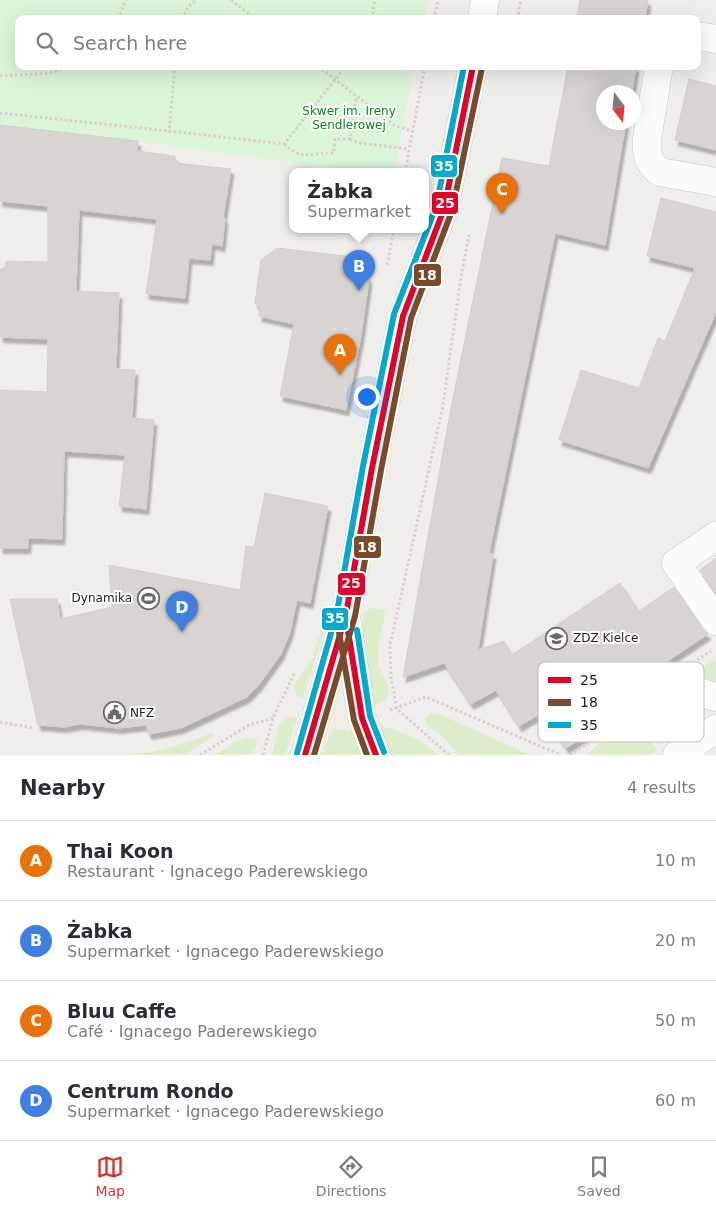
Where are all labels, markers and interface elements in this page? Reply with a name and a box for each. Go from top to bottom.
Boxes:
search box [15,15,701,70]
icon: search [33,29,61,57]
text: Search here [73,32,187,54]
north arrow [596,85,641,130]
park label: Skwer im. Ireny Sendlerowej [302,104,396,132]
line badge: 35 [430,154,458,178]
text: 35 [434,158,454,174]
popup [289,168,429,233]
pin: C [486,173,518,214]
text: Żabka [307,180,373,202]
line badge: 25 [431,191,459,215]
text: 25 [435,195,455,211]
text: Supermarket [307,202,411,221]
pin: B [343,250,375,291]
line badge: 18 [413,263,442,287]
text: 18 [417,267,437,283]
pin: A [324,334,356,375]
your location [354,384,380,410]
line badge: 18 [353,535,382,559]
text: 18 [357,539,377,555]
line badge: 25 [337,572,366,596]
text: 25 [341,575,361,591]
sports icon: Dynamika [136,586,160,610]
place label: Dynamika [72,591,132,605]
pin: D [166,591,198,632]
line badge: 35 [321,607,349,631]
text: 35 [325,610,345,626]
school or university icon: ZDZ Kielce [545,626,569,650]
place label: ZDZ Kielce [573,631,638,645]
legend [538,662,704,742]
text: 25 [580,672,598,688]
text: 18 [580,694,598,710]
public building icon: NFZ [102,701,126,725]
place label: NFZ [130,706,154,720]
text: 35 [580,717,598,733]
text: Nearby [20,776,105,800]
text: 4 results [627,778,696,797]
text: Thai Koon [67,840,173,862]
text: A [30,851,42,870]
text: 10 m [655,851,696,870]
text: Restaurant · Ignacego Paderewskiego [67,862,368,881]
text: Żabka [67,920,133,942]
text: B [30,931,42,950]
text: 20 m [655,931,696,950]
text: Supermarket · Ignacego Paderewskiego [67,942,384,961]
text: Bluu Caffe [67,1000,177,1022]
text: C [30,1011,42,1030]
text: 50 m [655,1011,696,1030]
text: Café · Ignacego Paderewskiego [67,1022,317,1041]
text: Centrum Rondo [67,1080,234,1102]
text: D [29,1091,43,1110]
text: 60 m [655,1091,696,1110]
text: Supermarket · Ignacego Paderewskiego [67,1102,384,1121]
tab: Map [95,1153,125,1199]
tab: Directions [316,1153,386,1199]
tab: Saved [577,1153,621,1199]

